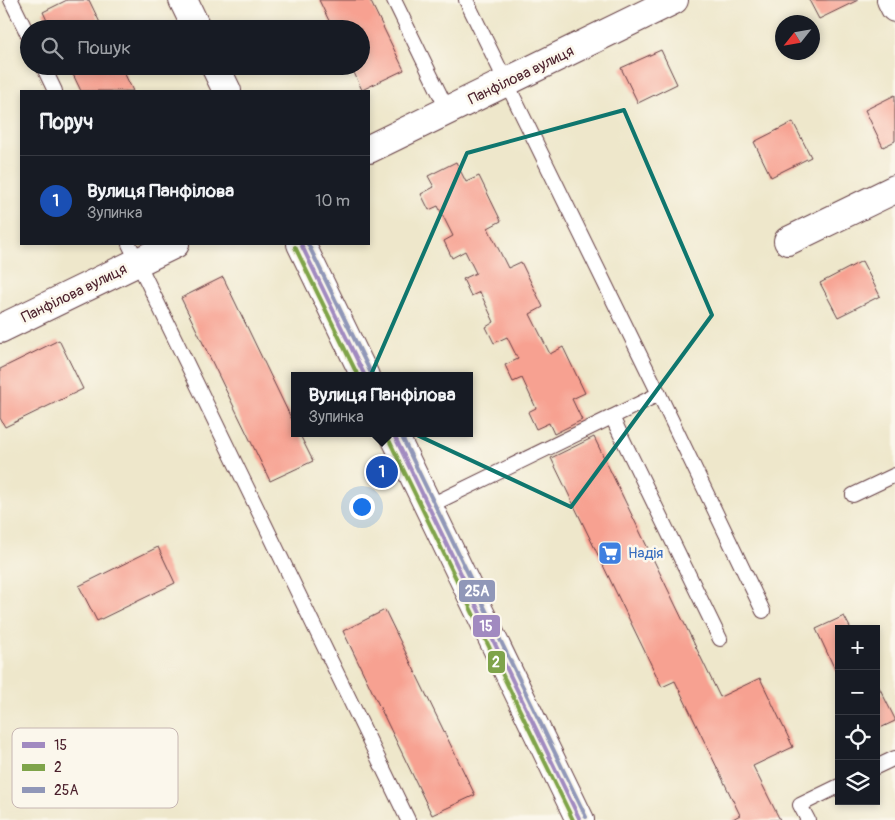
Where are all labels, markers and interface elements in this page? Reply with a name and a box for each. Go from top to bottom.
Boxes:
north arrow [775,15,820,60]
search box [20,20,370,75]
icon: search [38,34,66,62]
text: Пошук [78,36,131,60]
street label: Панфілова вулиця [465,42,577,109]
text: Поруч [40,109,93,136]
text: Вулиця Панфілова [87,179,234,203]
text: 1 [53,191,59,211]
text: 10 m [315,191,350,211]
text: Зупинка [87,203,142,223]
street label: Панфілова вулиця [18,260,130,327]
popup [291,372,473,437]
text: Вулиця Панфілова [308,383,456,407]
text: Зупинка [308,407,364,427]
pin: 1 [366,453,398,491]
your location [349,494,375,520]
supermarket icon: Надiя [597,540,623,566]
place label: Надiя [628,544,663,563]
line badge: 25А [458,579,496,603]
text: 25А [465,583,489,600]
line badge: 15 [472,614,501,638]
text: 15 [479,618,493,635]
map controls [835,625,880,805]
button: + [835,625,880,670]
line badge: 2 [487,650,506,674]
text: 2 [492,654,500,671]
button: − [835,670,880,715]
button: locate [835,715,880,760]
legend [12,728,178,808]
text: 15 [54,737,67,754]
text: 2 [54,759,62,776]
button: layers [835,760,880,805]
text: 25А [54,782,79,799]

